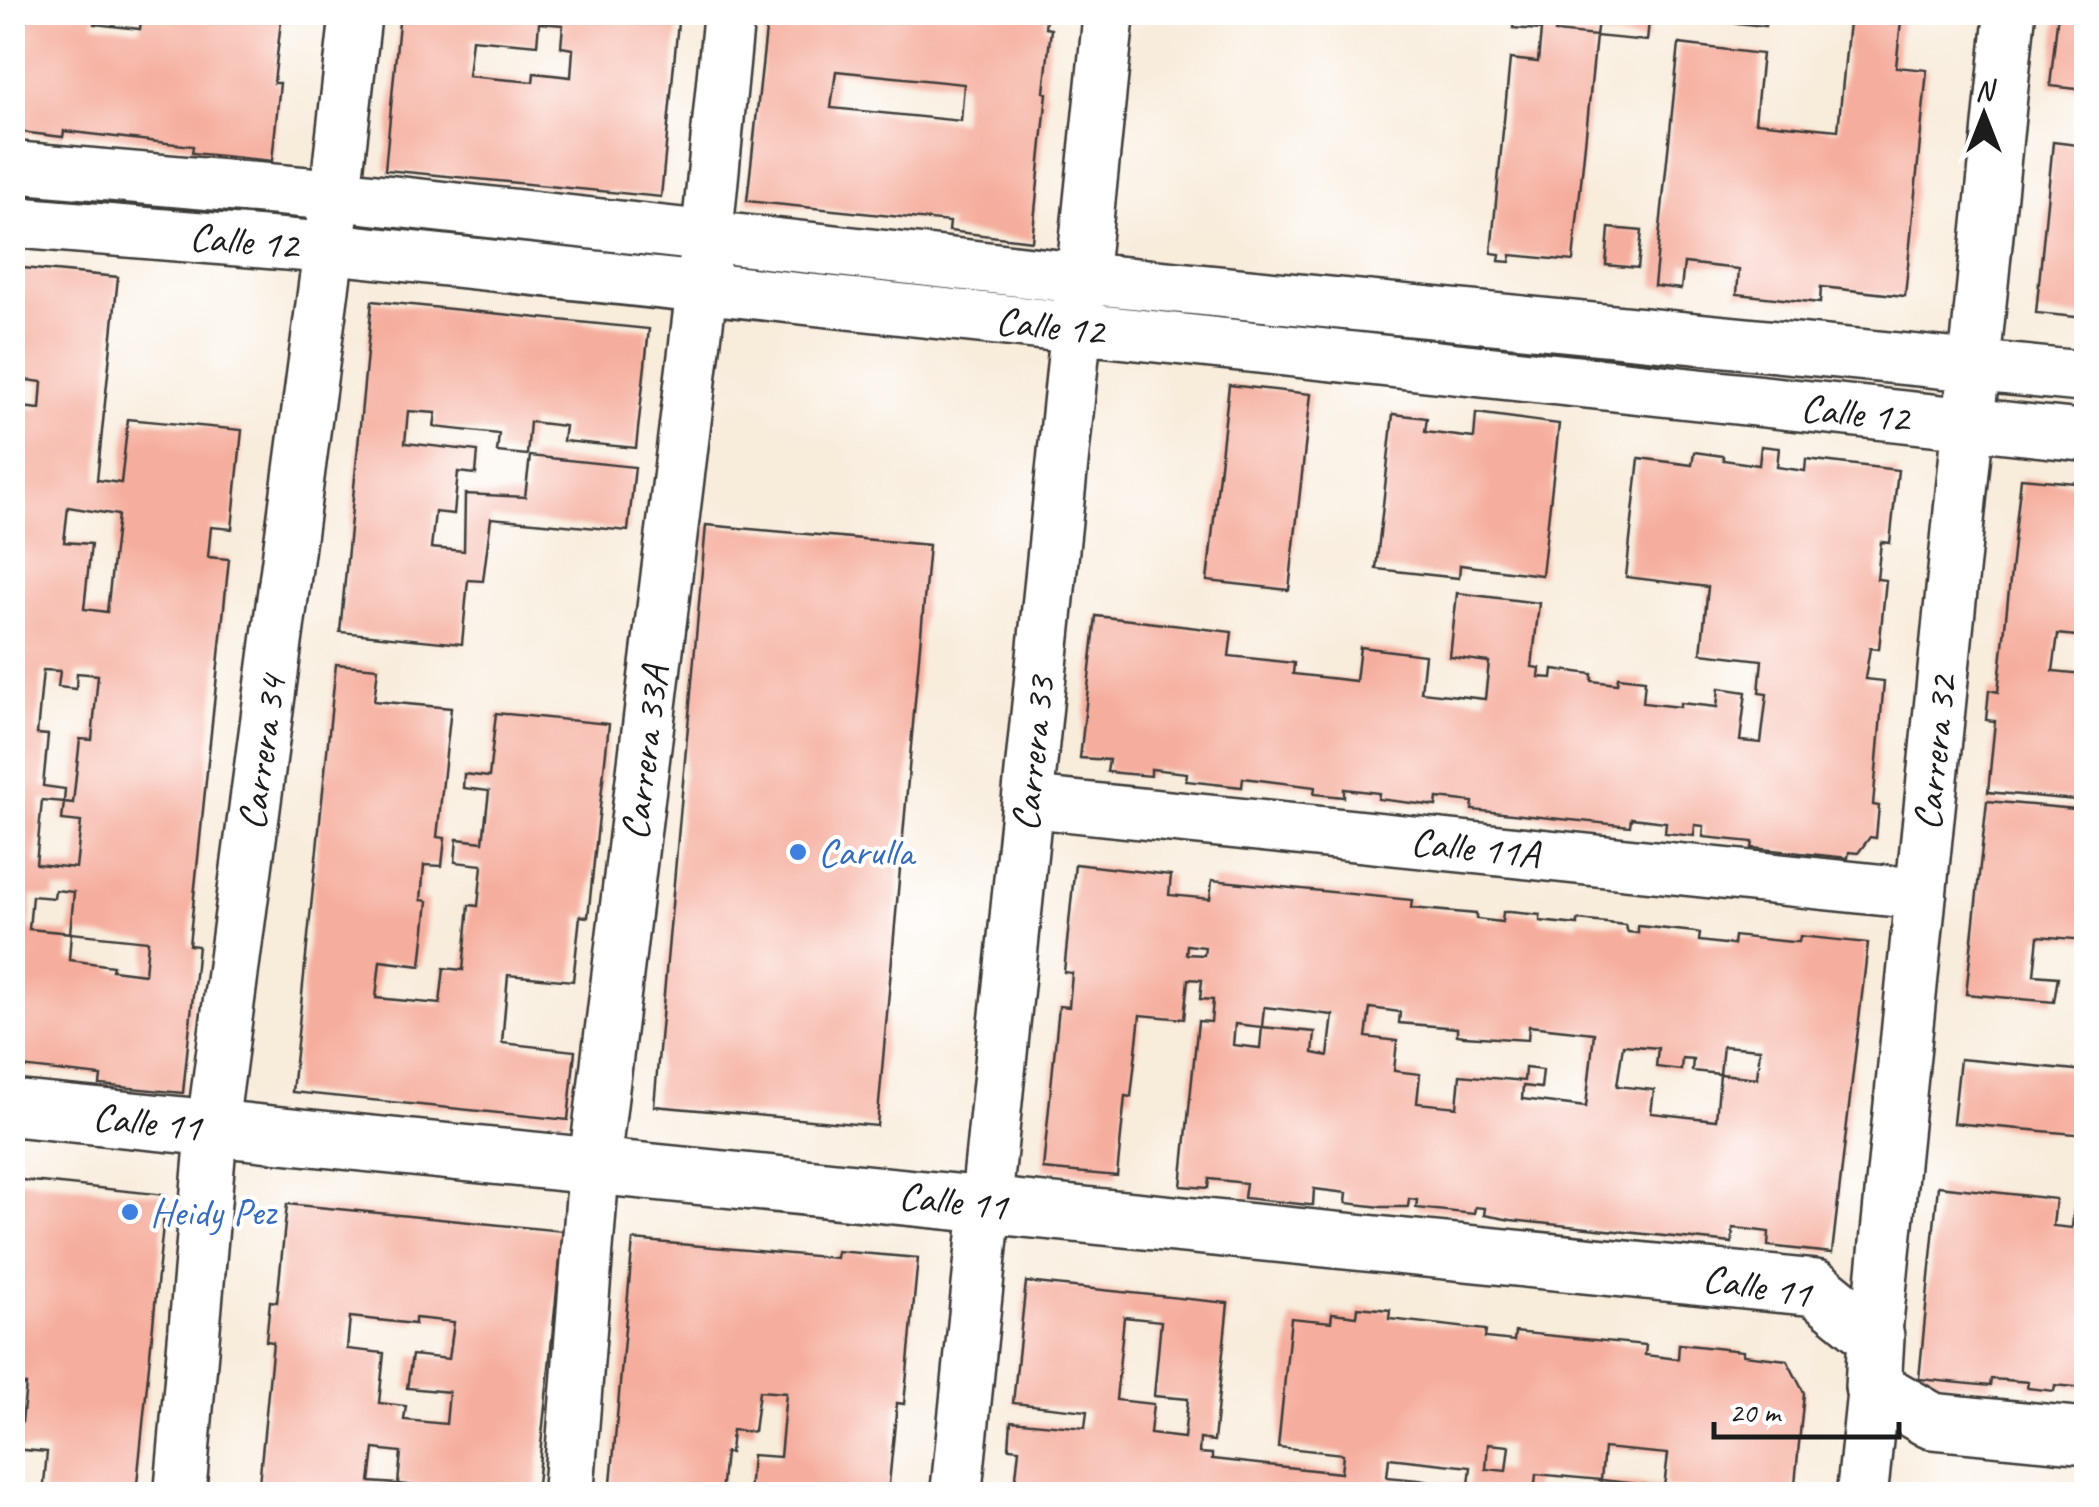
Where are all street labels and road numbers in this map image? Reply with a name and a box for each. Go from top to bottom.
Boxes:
street label: Calle 12 [188,211,303,271]
street label: Calle 12 [993,295,1110,357]
street label: Calle 12 [1798,382,1915,444]
street label: Carrera 33A [610,661,681,843]
street label: Carrera 34 [226,669,298,833]
street label: Carrera 32 [1902,671,1968,833]
street label: Carrera 33 [1000,672,1066,834]
street label: Calle 11A [1408,816,1543,880]
street label: Calle 11 [90,1091,206,1153]
street label: Calle 11 [896,1170,1012,1232]
street label: Calle 11 [1699,1253,1816,1319]

